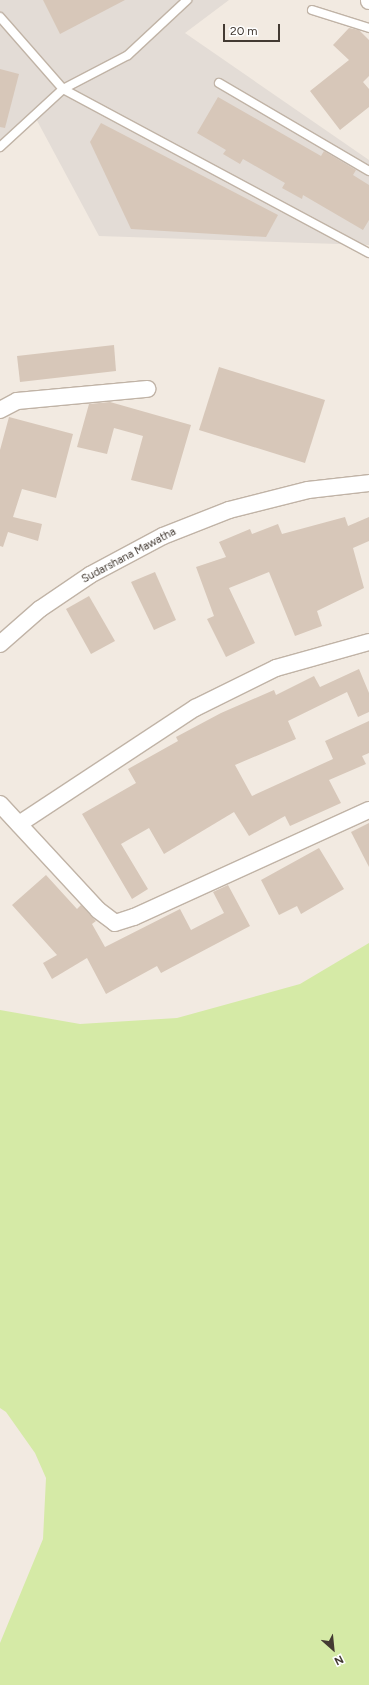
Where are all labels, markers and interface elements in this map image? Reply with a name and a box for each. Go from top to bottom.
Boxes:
scale bar [225,16,282,42]
text: 20 m [230,24,258,38]
street label: Sudarshana Mawatha [80,526,178,586]
north arrow [313,1629,353,1669]
text: N [332,1652,345,1668]

